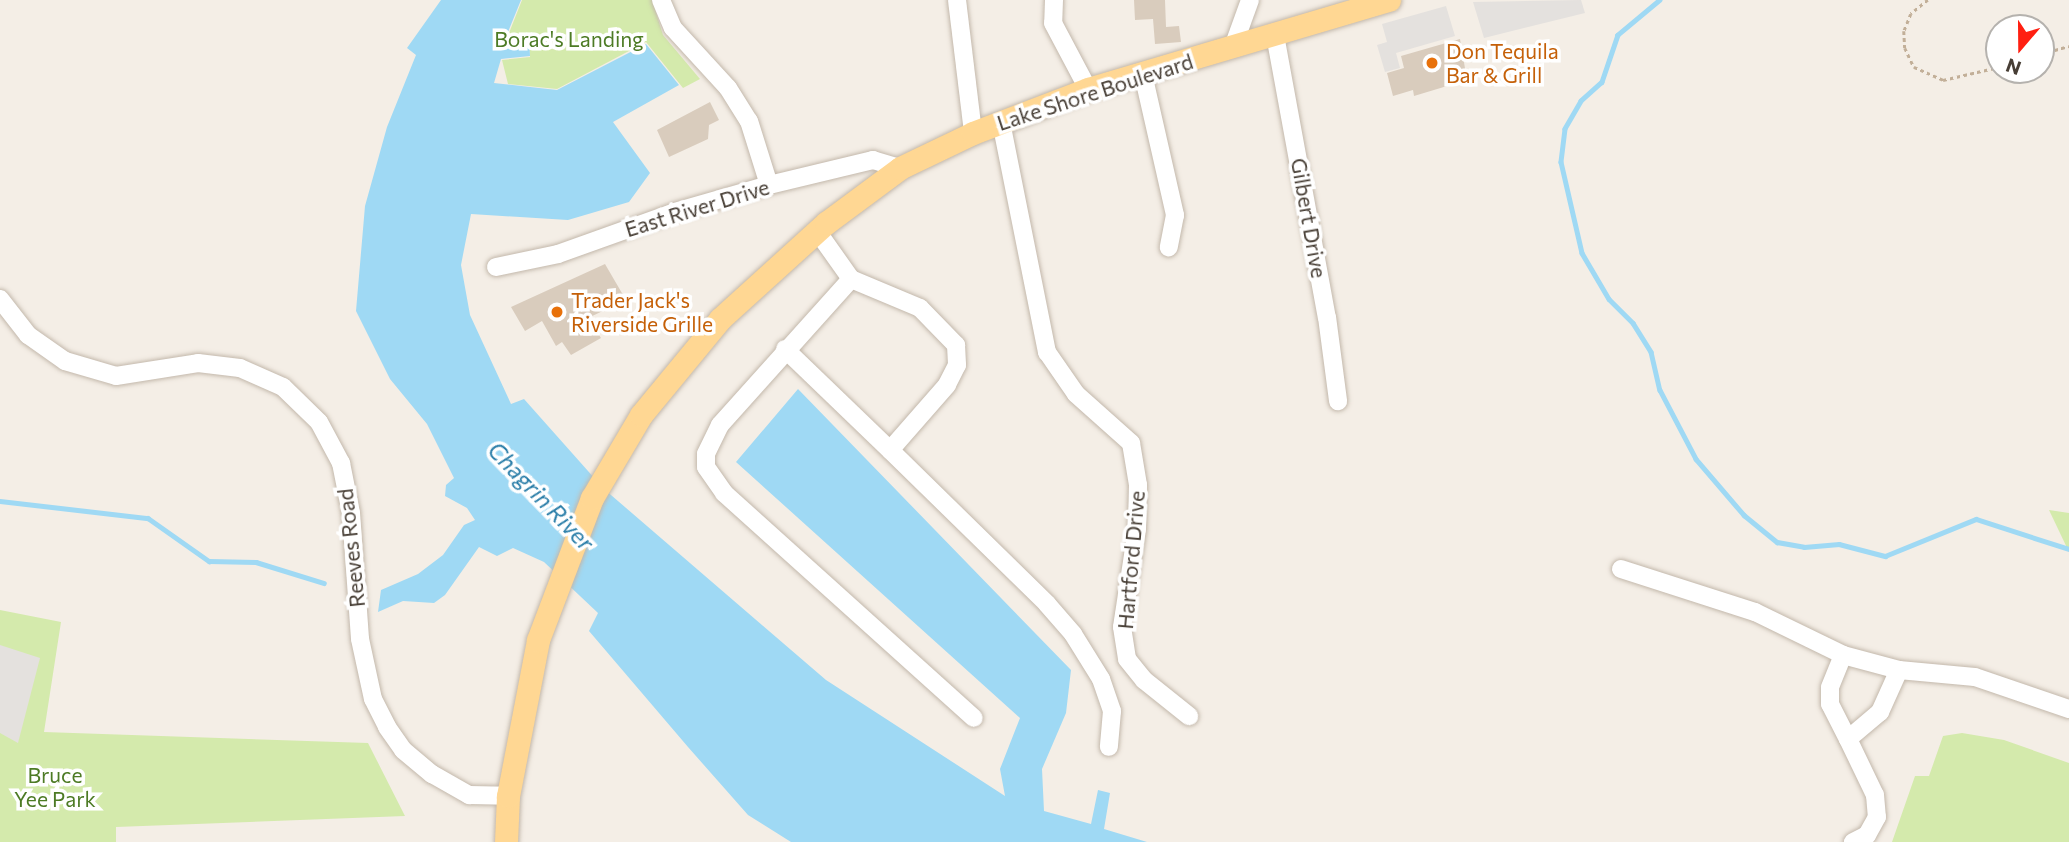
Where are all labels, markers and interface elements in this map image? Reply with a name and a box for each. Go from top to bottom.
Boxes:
north arrow [1985,14,2055,84]
park label: Borac's Landing [494,26,644,52]
place label: Don Tequila Bar & Grill [1446,38,1559,88]
street label: Lake Shore Boulevard [994,48,1196,136]
text: N [2003,54,2024,81]
marker: Don Tequila Bar & Grill [1424,55,1440,71]
street label: Gilbert Drive [1286,156,1332,280]
street label: East River Drive [622,174,772,242]
place label: Trader Jack's Riverside Grille [571,287,713,337]
marker: Trader Jack's Riverside Grille [549,304,565,320]
water label: Chagrin River [482,436,600,556]
street label: Reeves Road [332,487,370,609]
street label: Hartford Drive [1112,490,1150,630]
park label: Bruce Yee Park [14,762,96,812]

